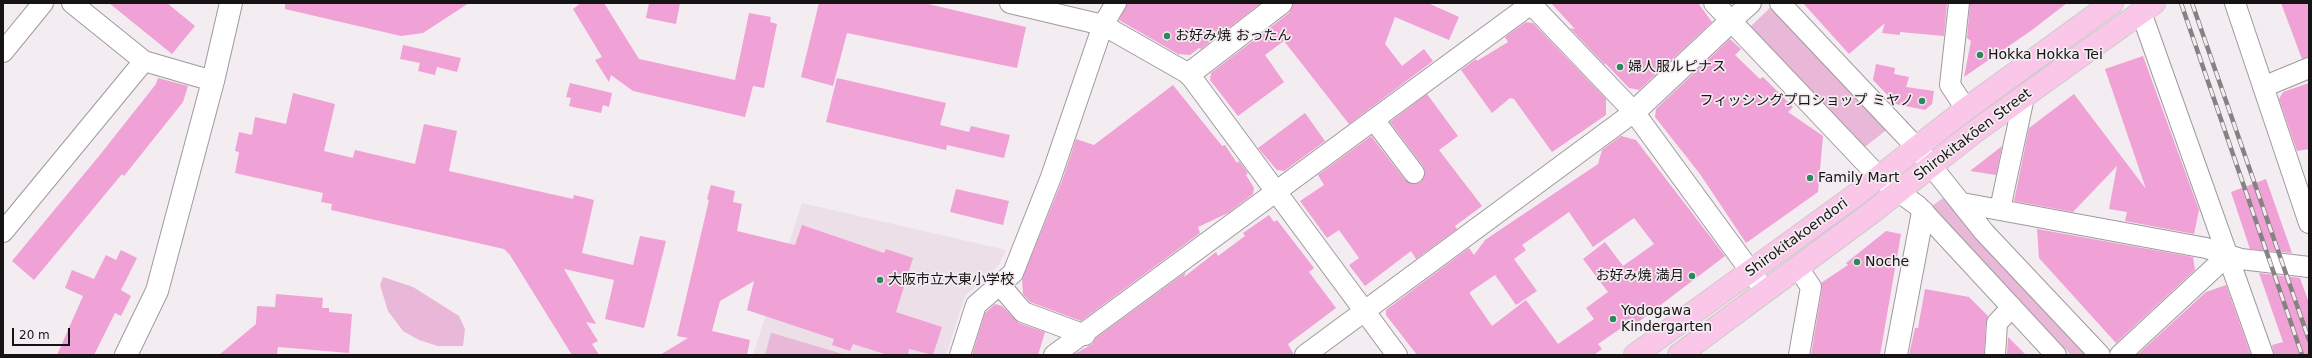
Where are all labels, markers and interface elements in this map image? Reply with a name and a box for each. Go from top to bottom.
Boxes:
place label: お好み焼 おったん [1175,28,1291,44]
marker: お好み焼 おったん [1162,31,1172,41]
place label: Hokka Hokka Tei [1988,47,2103,63]
marker: Hokka Hokka Tei [1975,50,1985,60]
place label: 婦人服ルピナス [1628,59,1726,75]
marker: 婦人服ルピナス [1615,62,1625,72]
street label: Shirokitakōen Street [1911,85,2035,185]
place label: フィッシングプロショップ ミヤノ [1700,93,1914,109]
marker: フィッシングプロショップ ミヤノ [1917,96,1927,106]
place label: Family Mart [1818,170,1899,186]
marker: Family Mart [1805,173,1815,183]
street label: Shirokitakoendori [1743,195,1851,281]
place label: Noche [1865,254,1909,270]
marker: Noche [1852,257,1862,267]
place label: お好み焼 満月 [1596,268,1684,284]
marker: お好み焼 満月 [1687,271,1697,281]
place label: 大阪市立大東小学校 [888,272,1014,288]
marker: 大阪市立大東小学校 [875,275,885,285]
place label: Yodogawa Kindergarten [1621,303,1712,336]
marker: Yodogawa Kindergarten [1608,314,1618,324]
scale bar [14,320,72,346]
text: 20 m [19,328,50,342]

